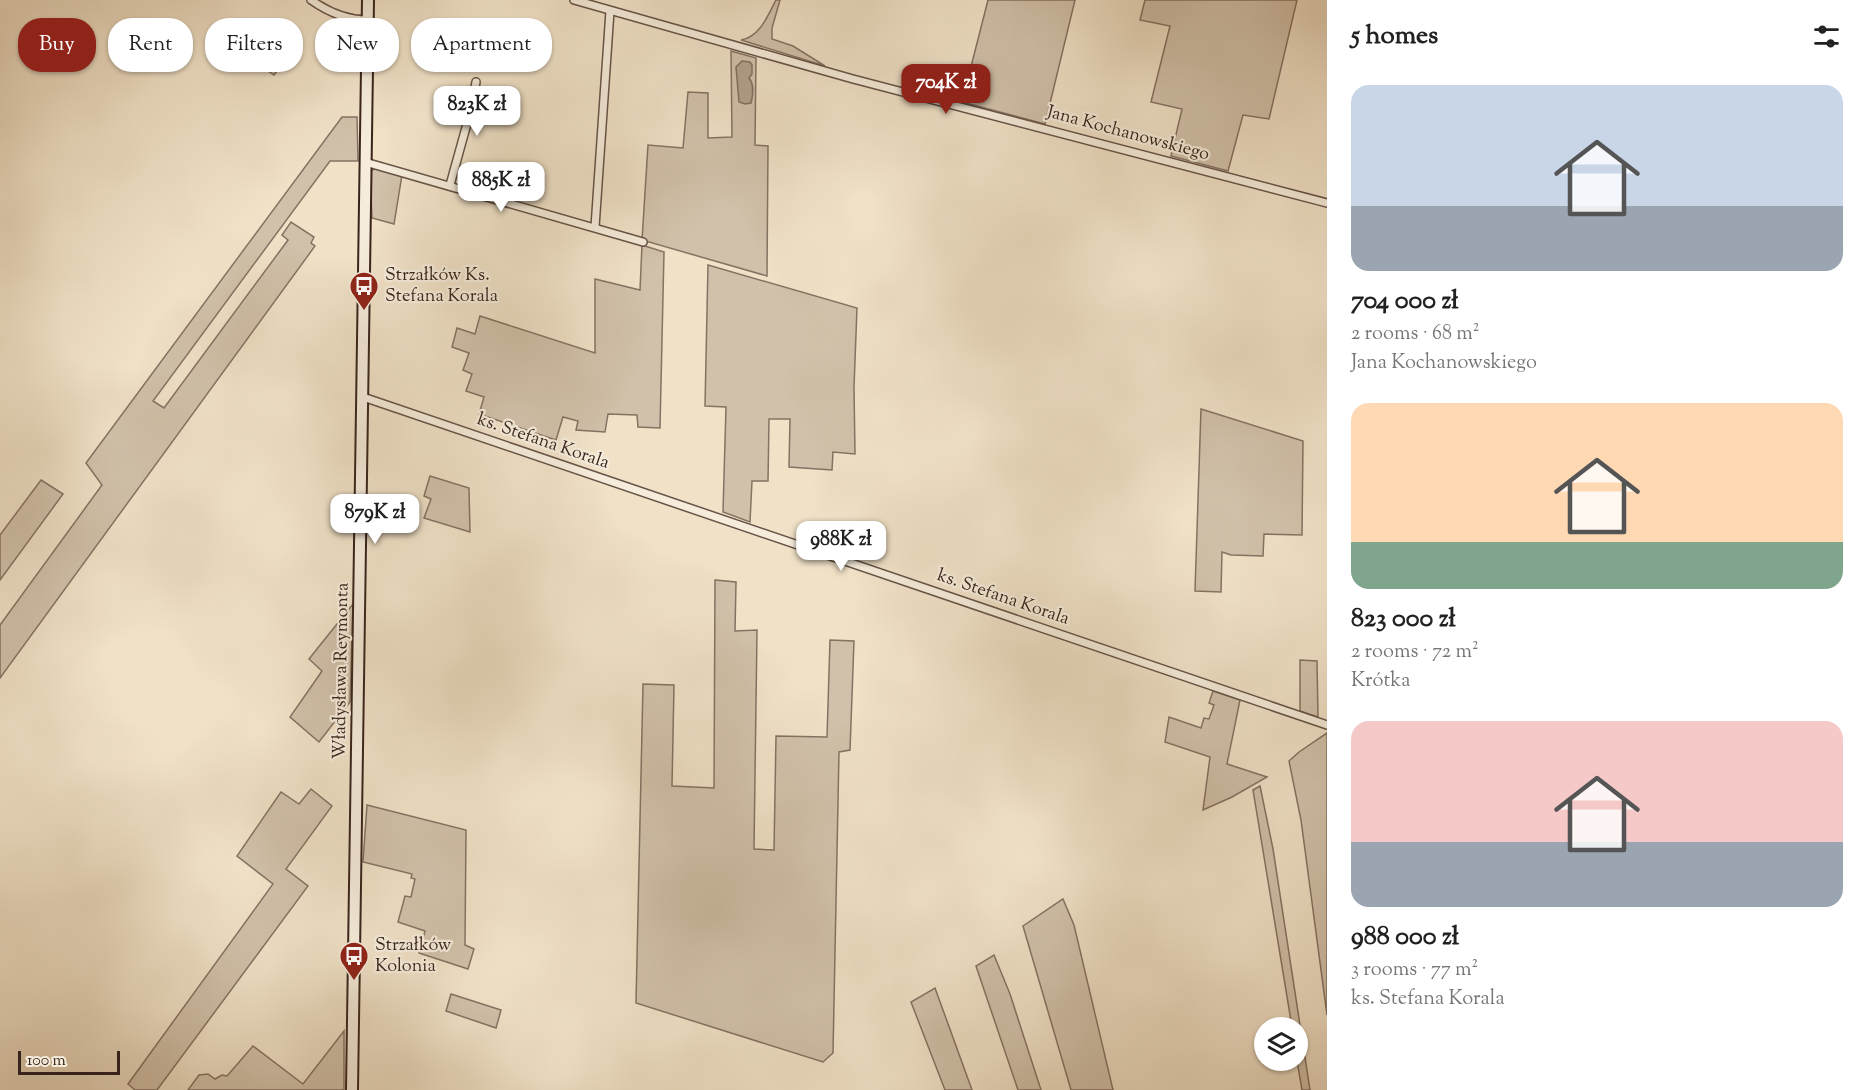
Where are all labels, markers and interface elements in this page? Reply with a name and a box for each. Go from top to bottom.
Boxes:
chip: Buy [18,18,96,72]
chip: Rent [108,18,193,72]
chip: Filters [205,18,303,72]
chip: New [315,18,399,72]
chip: Apartment [411,18,552,72]
text: 5 homes [1351,18,1438,55]
icon: filters [1810,20,1843,53]
pin: 704K zł [891,64,1001,115]
text: 704K zł [915,69,977,98]
pin: 823K zł [422,86,532,137]
text: 823K zł [447,91,507,120]
street label: Jana Kochanowskiego [1043,100,1212,168]
icon: home [1543,124,1651,232]
pin: 885K zł [446,162,556,213]
text: 885K zł [472,167,530,196]
place label: Strzałków Ks. Stefana Korala [385,263,498,310]
bus stop icon: Strzałków Ks. Stefana Korala [348,270,380,312]
text: 704 000 zł [1351,283,1459,320]
text: 2 rooms · 68 m² [1351,320,1479,349]
text: Jana Kochanowskiego [1351,349,1537,378]
street label: ks. Stefana Korala [473,407,613,477]
icon: home [1543,442,1651,550]
pin: 879K zł [320,494,430,545]
text: 879K zł [344,499,406,528]
pin: 988K zł [786,521,896,572]
text: 988K zł [810,526,872,555]
street label: ks. Stefana Korala [933,563,1073,633]
street label: Władysława Reymonta [327,582,357,760]
text: 823 000 zł [1351,601,1456,638]
text: 2 rooms · 72 m² [1351,638,1479,667]
text: Krótka [1351,667,1410,696]
icon: home [1543,760,1651,868]
text: 988 000 zł [1351,919,1459,956]
place label: Strzałków Kolonia [375,933,452,980]
bus stop icon: Strzałków Kolonia [338,940,370,982]
text: 3 rooms · 77 m² [1351,956,1478,985]
text: ks. Stefana Korala [1351,985,1505,1014]
map controls [1254,1017,1308,1071]
button: layers [1254,1017,1308,1071]
scale bar [18,1048,120,1076]
text: 100 m [27,1050,66,1073]

